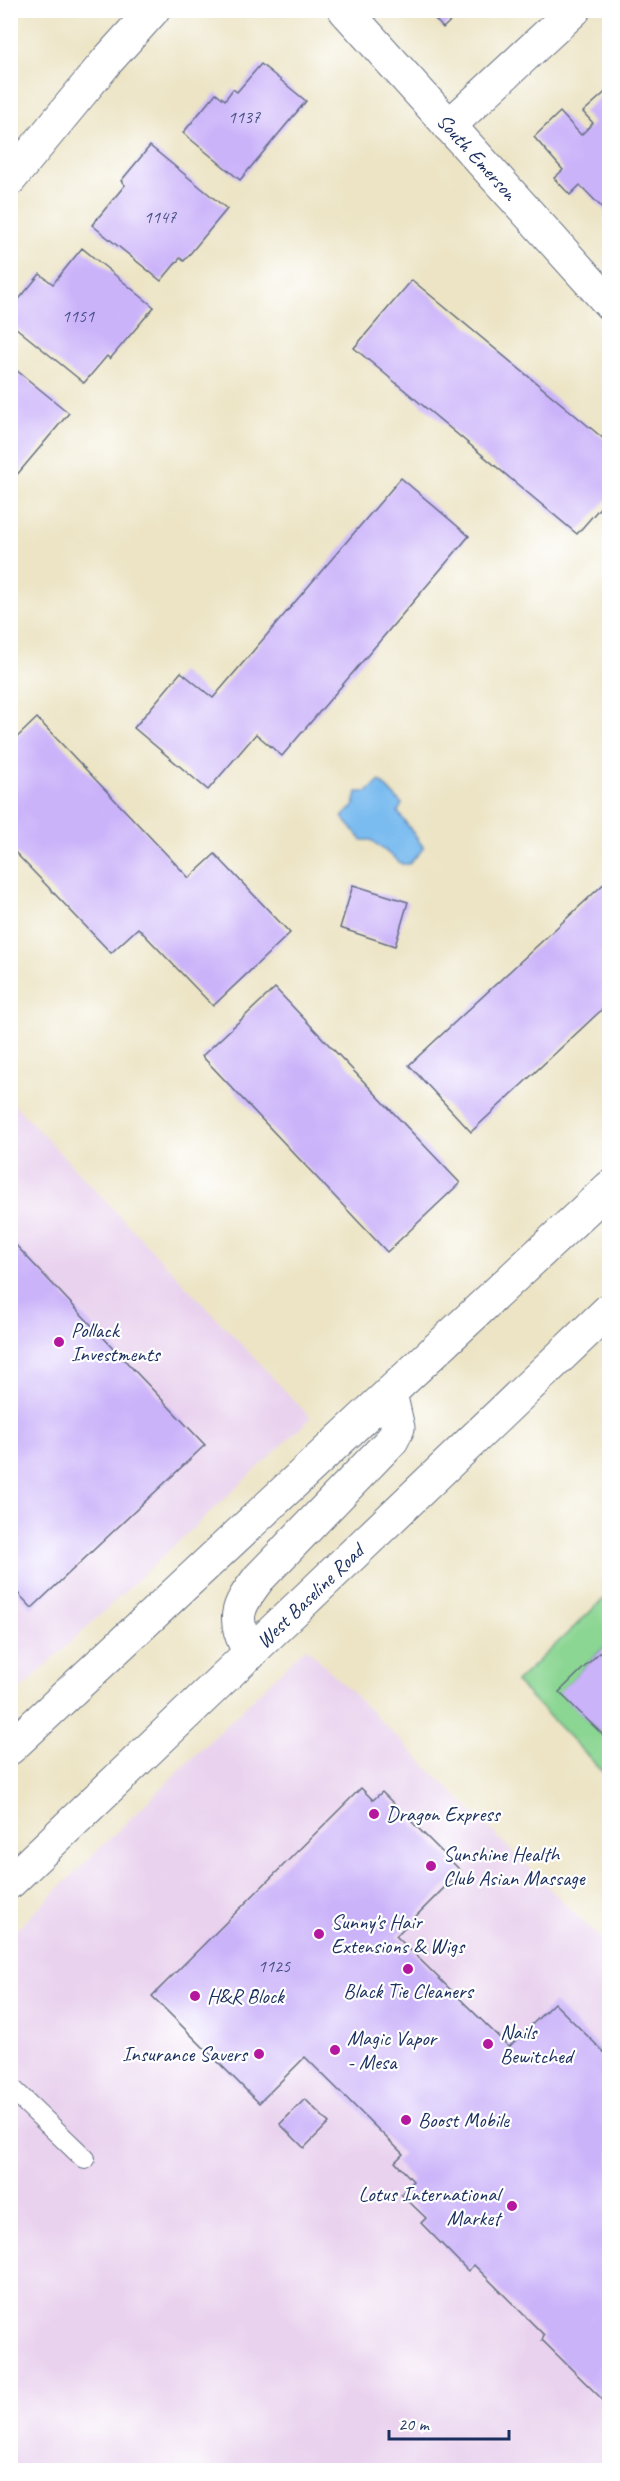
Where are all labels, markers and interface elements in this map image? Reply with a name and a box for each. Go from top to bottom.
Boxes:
house number: 1137 [228,106,261,128]
street label: South Emerson [431,108,524,207]
house number: 1147 [144,206,177,228]
house number: 1151 [62,305,95,327]
place label: Pollack Investments [71,1317,162,1367]
marker: Pollack Investments [52,1335,66,1349]
street label: West Baseline Road [251,1536,371,1654]
place label: Dragon Express [386,1801,501,1827]
marker: Dragon Express [367,1807,381,1821]
place label: Sunshine Health Club Asian Massage [443,1841,586,1891]
marker: Sunshine Health Club Asian Massage [424,1859,438,1873]
place label: Sunny's Hair Extensions & Wigs [331,1909,466,1959]
marker: Sunny's Hair Extensions & Wigs [312,1927,326,1941]
house number: 1125 [258,1955,291,1977]
marker: Black Tie Cleaners [401,1962,415,1976]
place label: Black Tie Cleaners [343,1978,475,2004]
place label: H&R Block [207,1983,285,2009]
marker: H&R Block [188,1989,202,2003]
place label: Nails Bewitched [500,2019,576,2069]
place label: Magic Vapor - Mesa [347,2025,439,2075]
marker: Nails Bewitched [481,2037,495,2051]
place label: Insurance Savers [122,2041,249,2067]
marker: Magic Vapor - Mesa [328,2043,342,2057]
marker: Insurance Savers [252,2047,266,2061]
place label: Boost Mobile [418,2107,510,2133]
marker: Boost Mobile [399,2113,413,2127]
place label: Lotus International Market [358,2181,503,2231]
marker: Lotus International Market [505,2199,519,2213]
scale bar [389,2403,509,2441]
text: 20 m [398,2413,431,2435]

